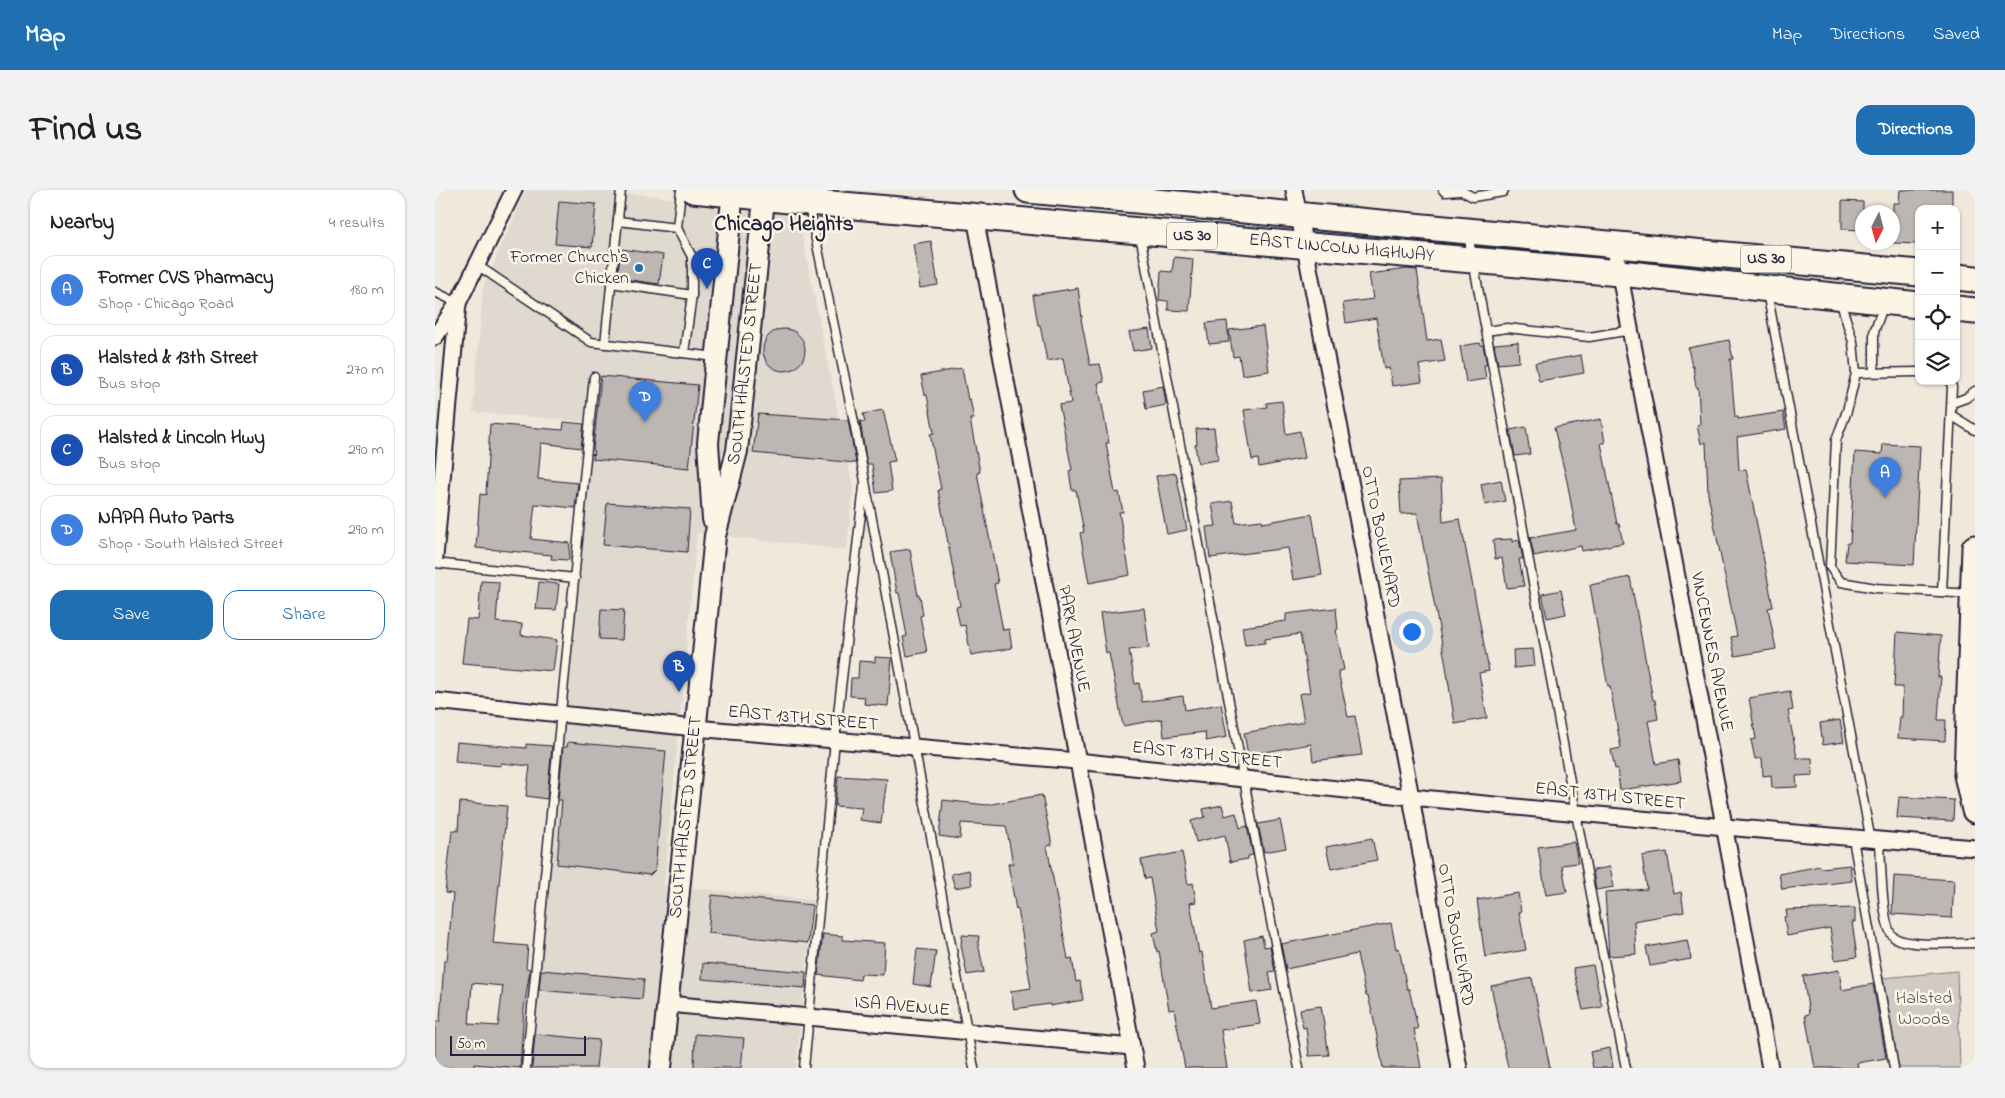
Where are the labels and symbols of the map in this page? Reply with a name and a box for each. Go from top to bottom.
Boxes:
north arrow [1855,205,1900,250]
district label: Chicago Heights [714,209,854,242]
road number: US 30 [1167,222,1217,249]
street label: EAST LINCOLN HIGHWAY [1248,228,1436,270]
place label: Former Church's Chicken [509,245,629,292]
road number: US 30 [1741,246,1791,272]
pin: C [691,248,723,289]
marker: Former Church's Chicken [633,262,645,274]
street label: SOUTH HALSTED STREET [721,262,770,468]
pin: D [629,381,661,422]
pin: A [1869,457,1901,498]
street label: OTTO BOULEVARD [1353,464,1407,610]
street label: VINCENNES AVENUE [1683,569,1739,734]
street label: PARK AVENUE [1050,583,1096,695]
your location [1399,619,1425,645]
pin: B [663,651,695,692]
street label: EAST 13TH STREET [727,699,879,739]
street label: SOUTH HALSTED STREET [663,715,710,920]
street label: EAST 13TH STREET [1131,735,1283,777]
street label: EAST 13TH STREET [1534,776,1686,818]
street label: OTTO BOULEVARD [1430,862,1480,1008]
park label: Halsted Woods [1896,986,1952,1033]
street label: ISA AVENUE [853,990,951,1024]
scale bar [450,1033,586,1056]

